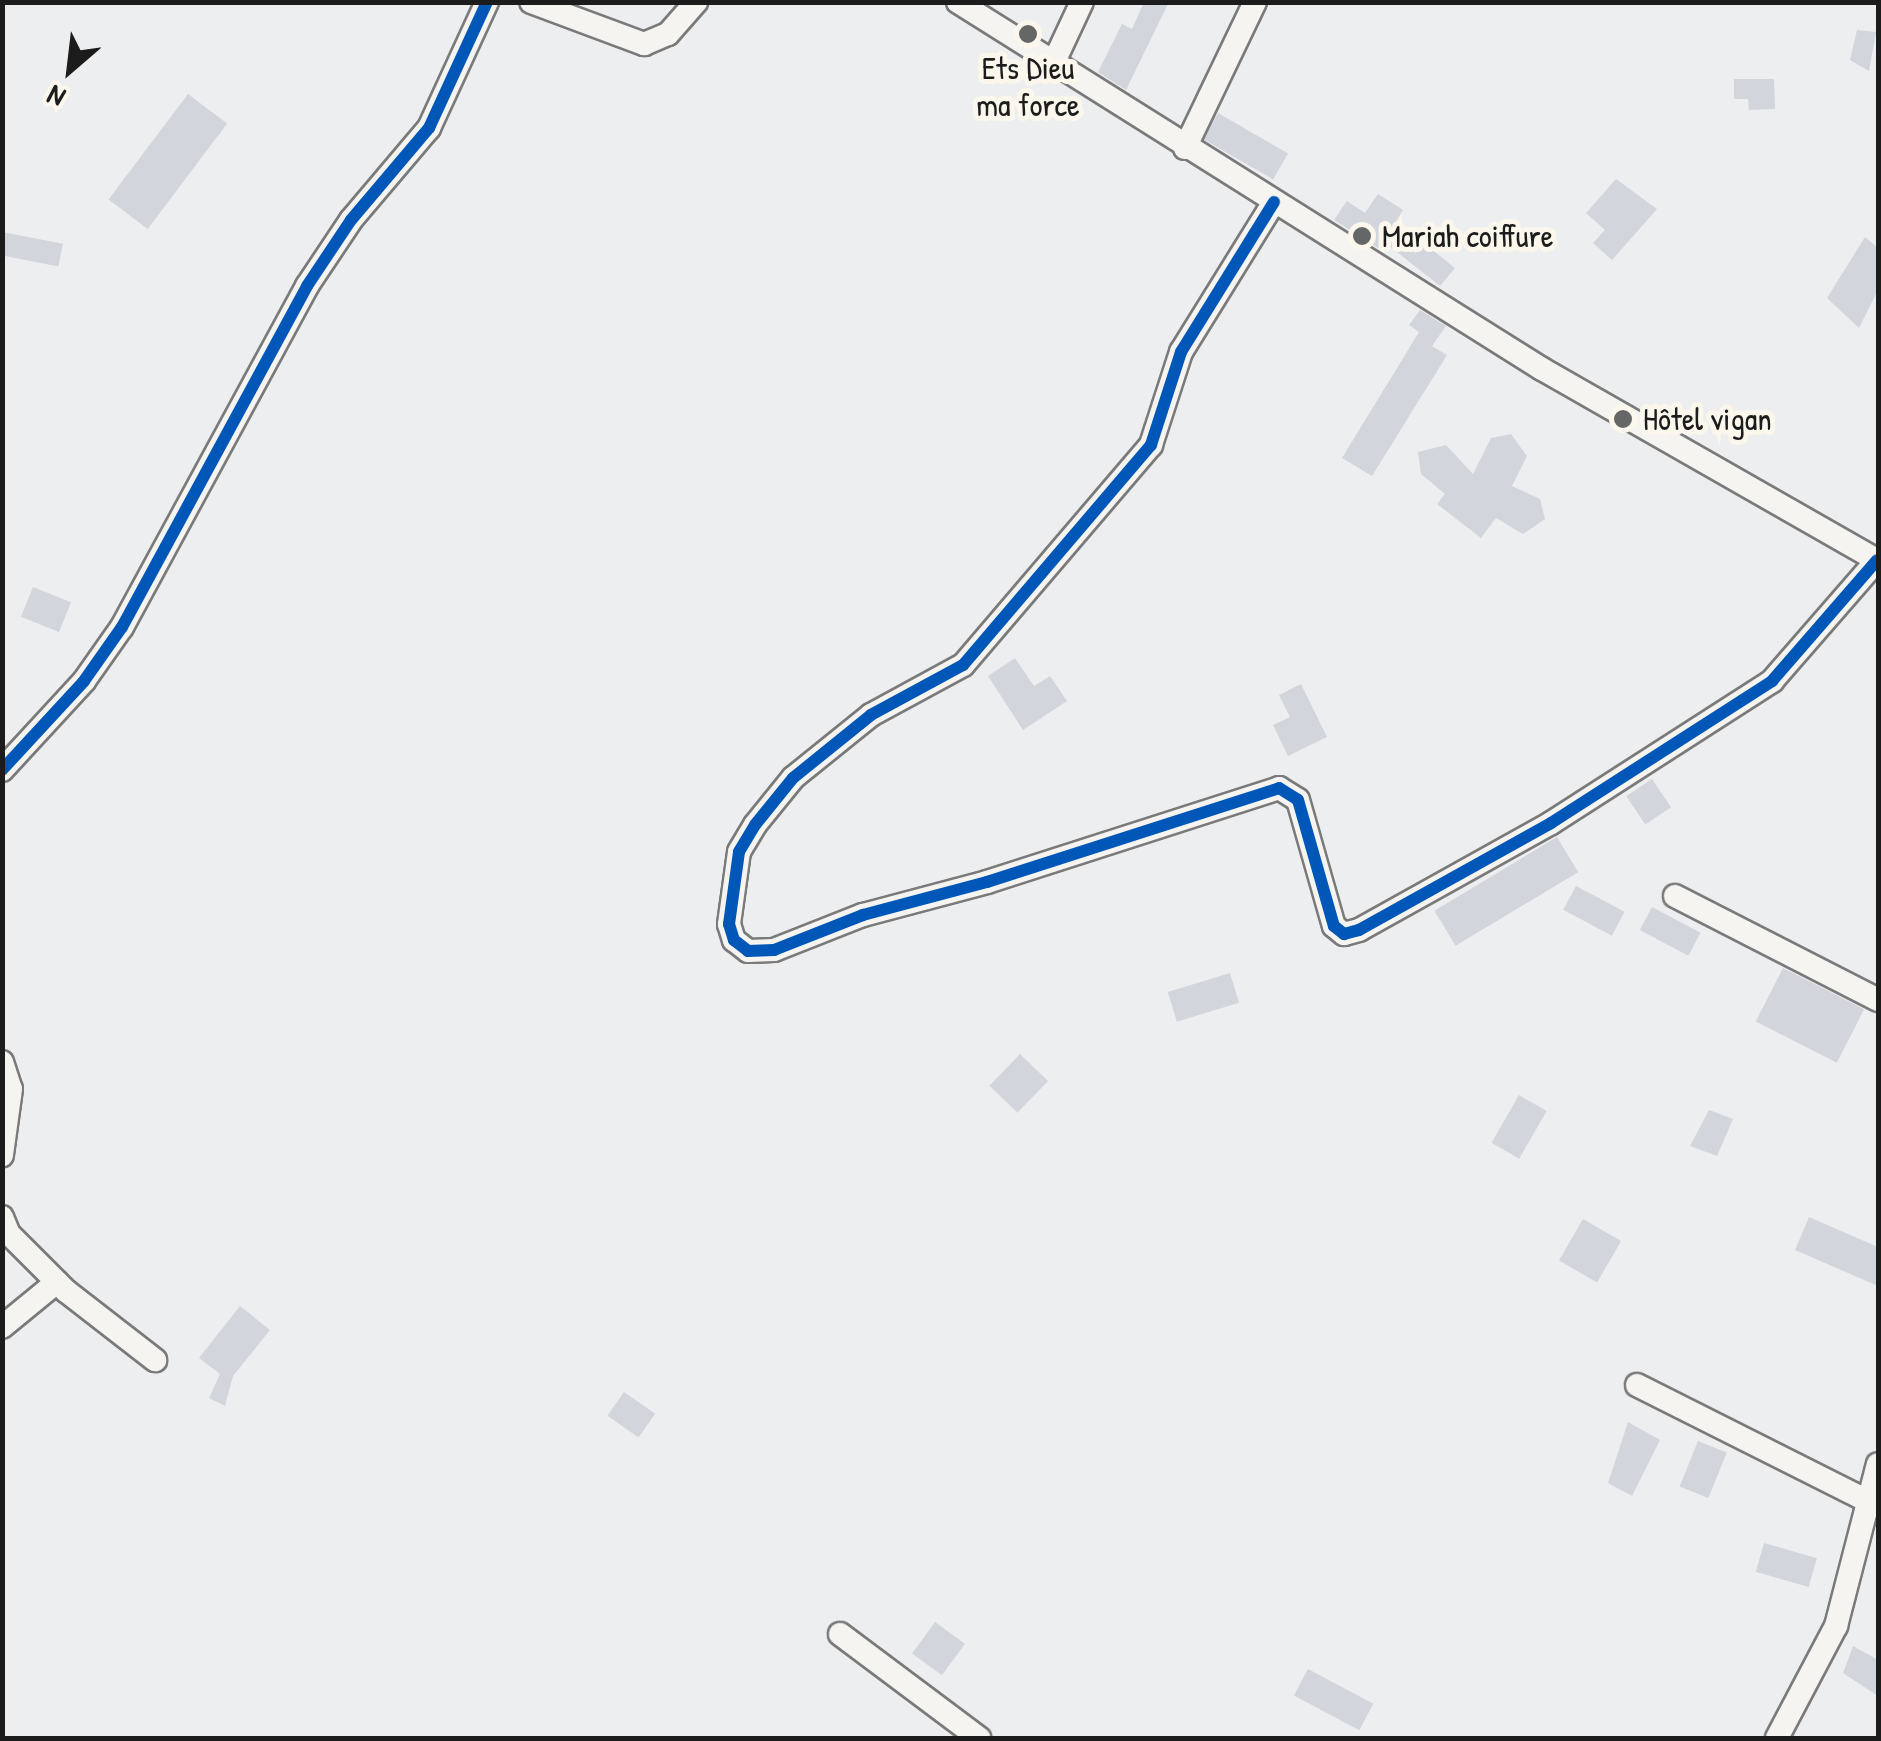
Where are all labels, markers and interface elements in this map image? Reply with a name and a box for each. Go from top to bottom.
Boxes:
north arrow [20,20,120,120]
marker: Ets Dieu ma force [1017,23,1039,45]
place label: Ets Dieu ma force [976,50,1080,125]
text: N [40,76,71,117]
place label: Mariah coiffure [1382,217,1554,255]
marker: Mariah coiffure [1351,225,1373,247]
place label: Hôtel vigan [1643,400,1772,438]
marker: Hôtel vigan [1612,408,1634,430]

